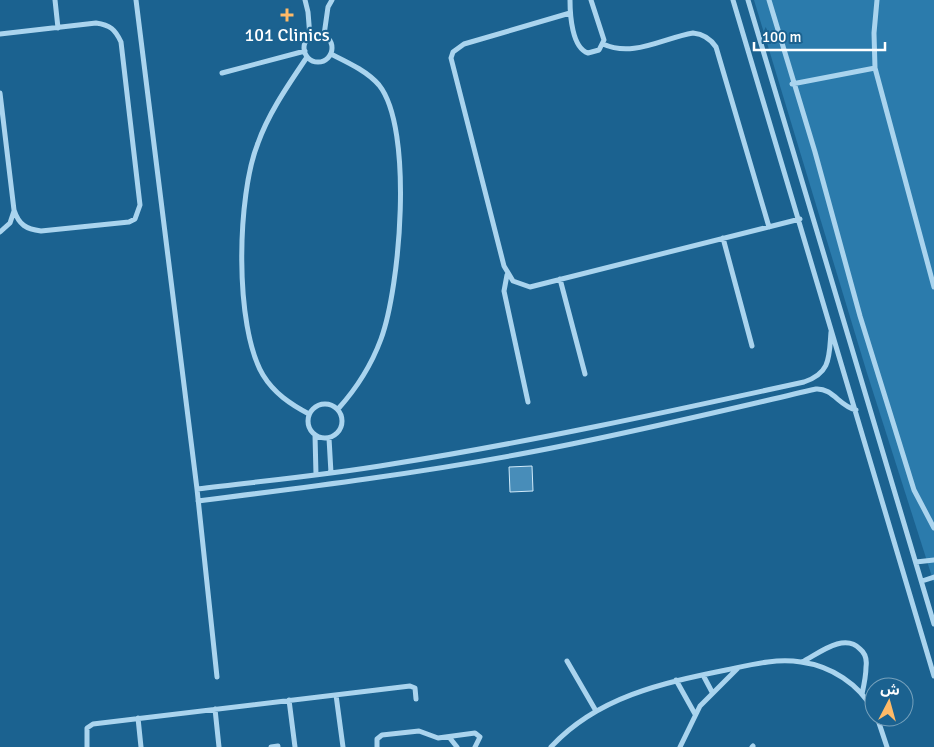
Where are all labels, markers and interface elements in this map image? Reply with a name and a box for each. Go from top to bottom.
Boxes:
marker: 101 Clinics [280,8,294,22]
scale bar [754,20,885,52]
place label: 101 Clinics [244,24,330,46]
text: 100 m [762,28,802,46]
north arrow [864,677,914,727]
text: ش [880,680,901,699]

